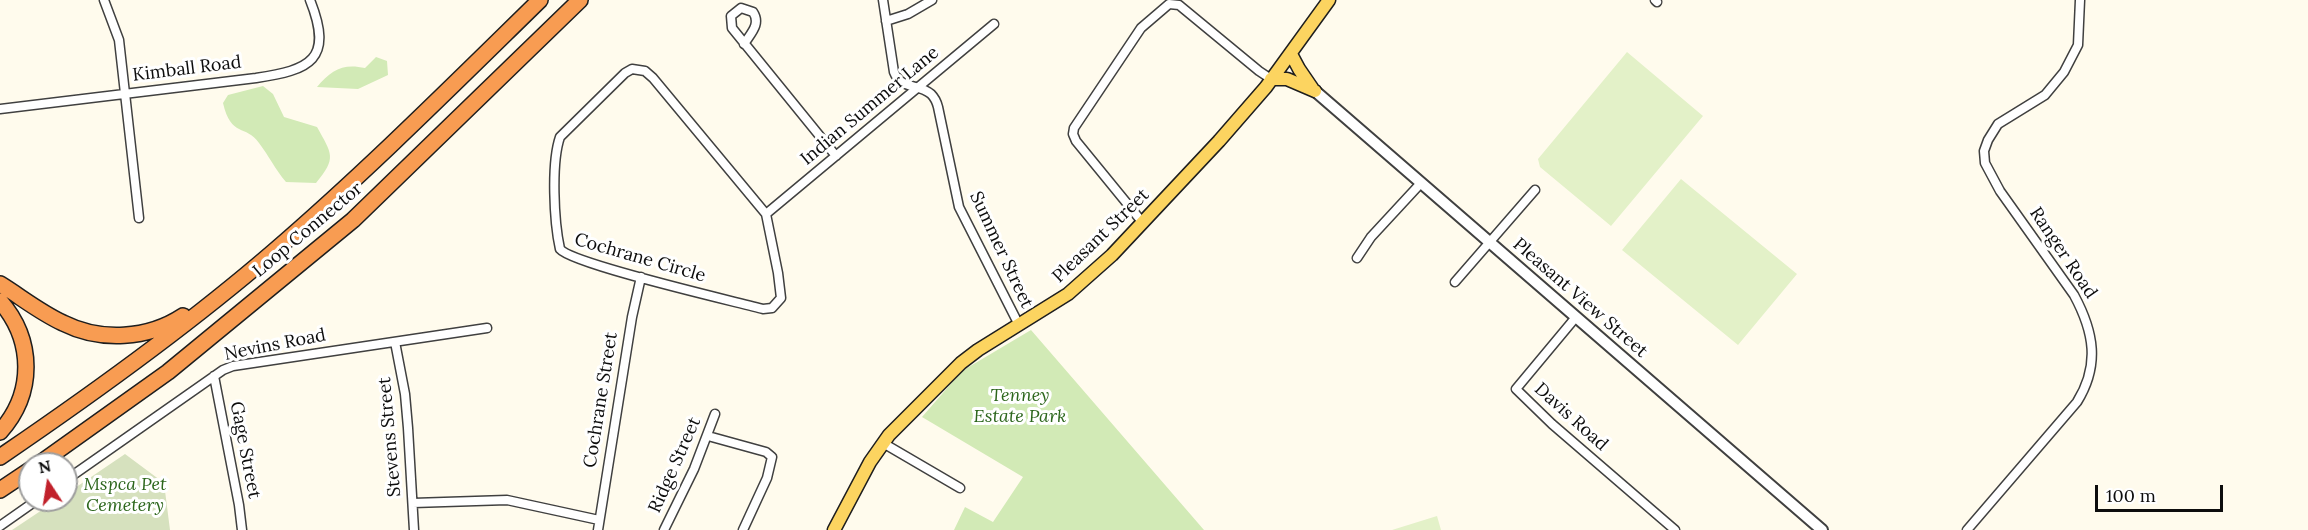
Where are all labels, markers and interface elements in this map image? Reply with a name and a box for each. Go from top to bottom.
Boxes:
street label: Indian Summer Lane [797,42,943,170]
street label: Kimball Road [131,52,243,86]
street label: Loop Connector [249,178,367,282]
street label: Pleasant Street [1048,185,1154,287]
street label: Summer Street [965,188,1037,312]
street label: Ranger Road [2025,203,2101,303]
street label: Cochrane Circle [572,229,708,287]
street label: Pleasant View Street [1508,234,1652,362]
street label: Nevins Road [222,325,328,365]
street label: Cochrane Street [580,331,622,469]
street label: Stevens Street [374,376,406,498]
street label: Davis Road [1530,378,1612,456]
park label: Tenney Estate Park [974,385,1066,428]
street label: Gage Street [225,400,265,500]
street label: Ridge Street [644,414,706,516]
north arrow [18,452,78,512]
text: N [37,455,53,477]
scale bar [2098,473,2226,511]
park label: Mspca Pet Cemetery [83,474,167,516]
text: 100 m [2106,484,2156,507]

